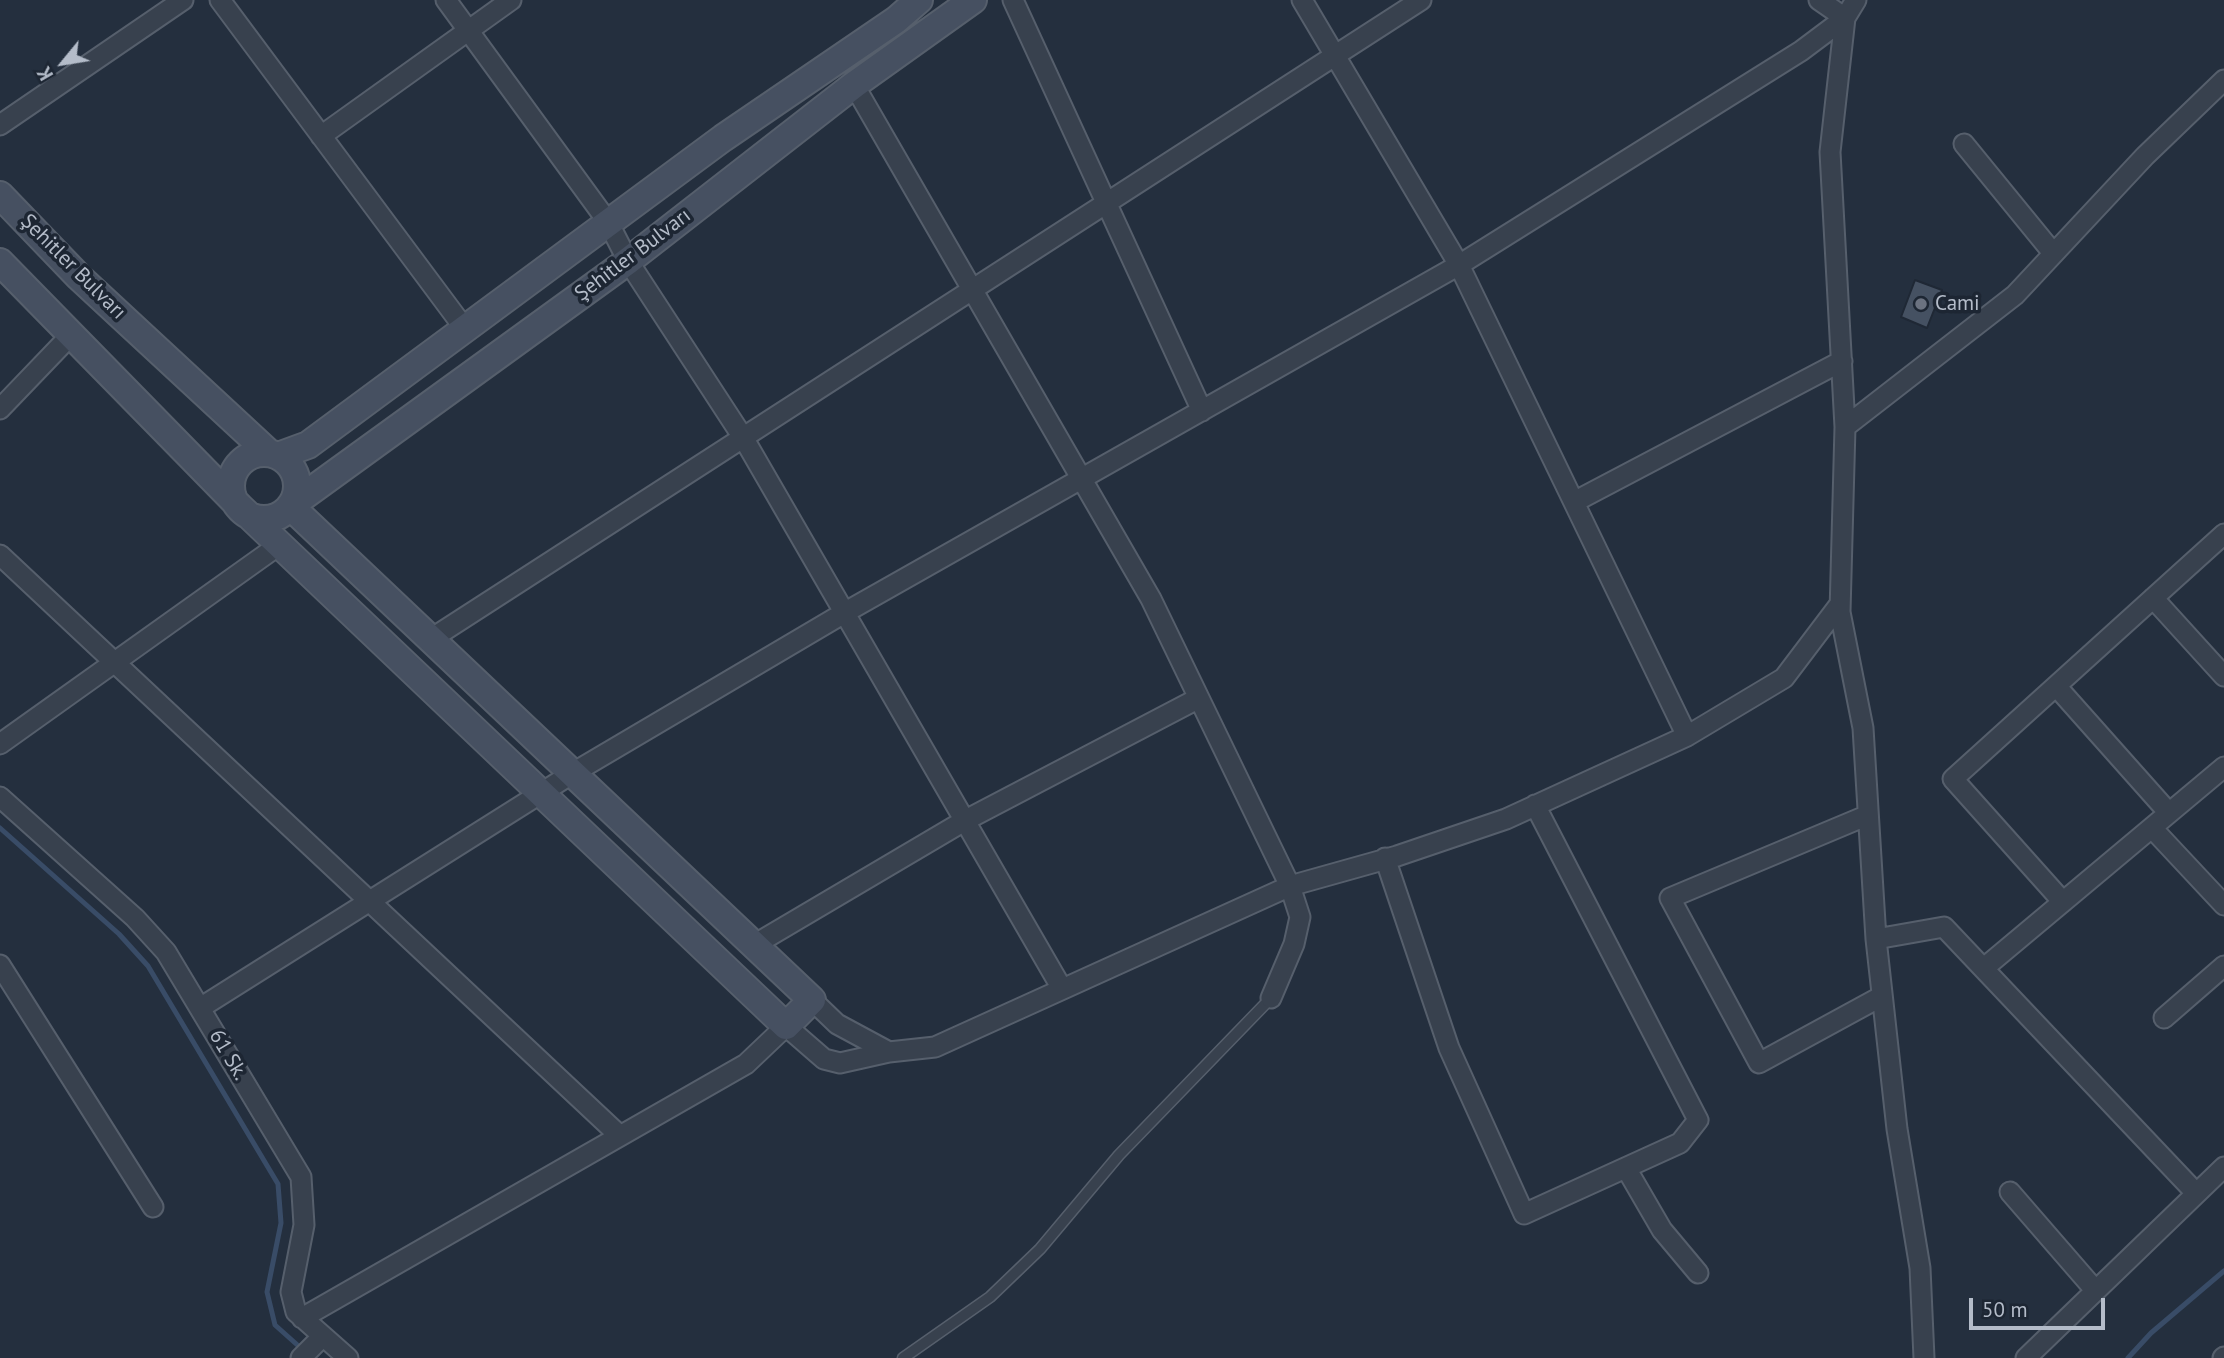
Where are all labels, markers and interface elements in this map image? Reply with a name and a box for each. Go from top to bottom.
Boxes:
north arrow [28,28,98,98]
text: K [31,62,58,85]
street label: Şehitler Bulvarı [570,203,696,307]
street label: Şehitler Bulvarı [15,209,131,325]
place label: Cami [1935,291,1980,317]
marker: Cami [1913,296,1929,312]
street label: 61 Sk. [203,1025,253,1085]
scale bar [1972,1284,2108,1328]
text: 50 m [1982,1296,2028,1323]

